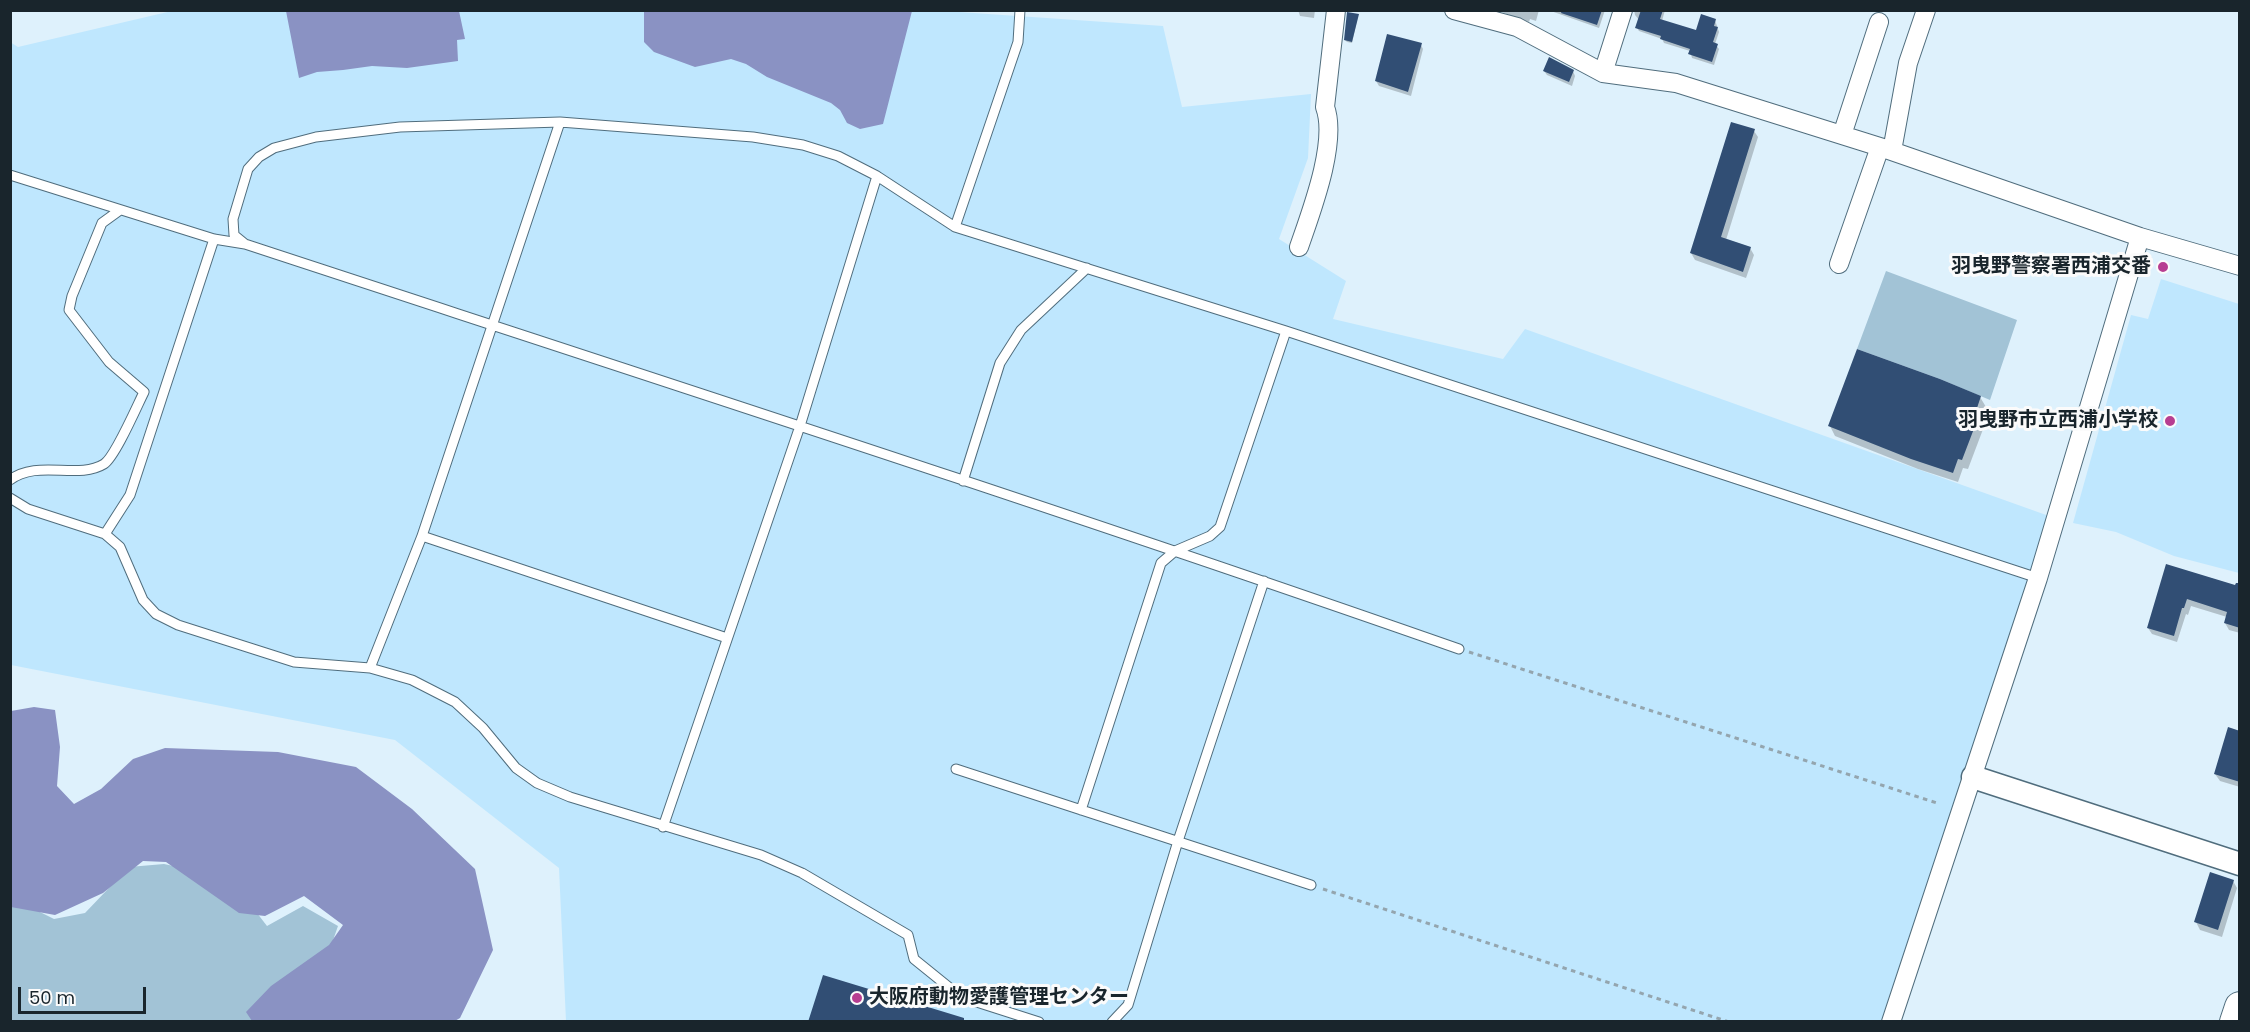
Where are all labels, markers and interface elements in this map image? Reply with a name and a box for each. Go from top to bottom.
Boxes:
place label: 羽曳野警察署西浦交番 [1951,255,2151,279]
marker: 羽曳野警察署西浦交番 [2156,260,2170,274]
place label: 羽曳野市立西浦小学校 [1958,409,2158,433]
marker: 羽曳野市立西浦小学校 [2163,414,2177,428]
scale bar [21,975,148,1013]
text: 50 m [29,985,75,1010]
place label: 大阪府動物愛護管理センター [869,986,1129,1010]
marker: 大阪府動物愛護管理センター [850,991,864,1005]

